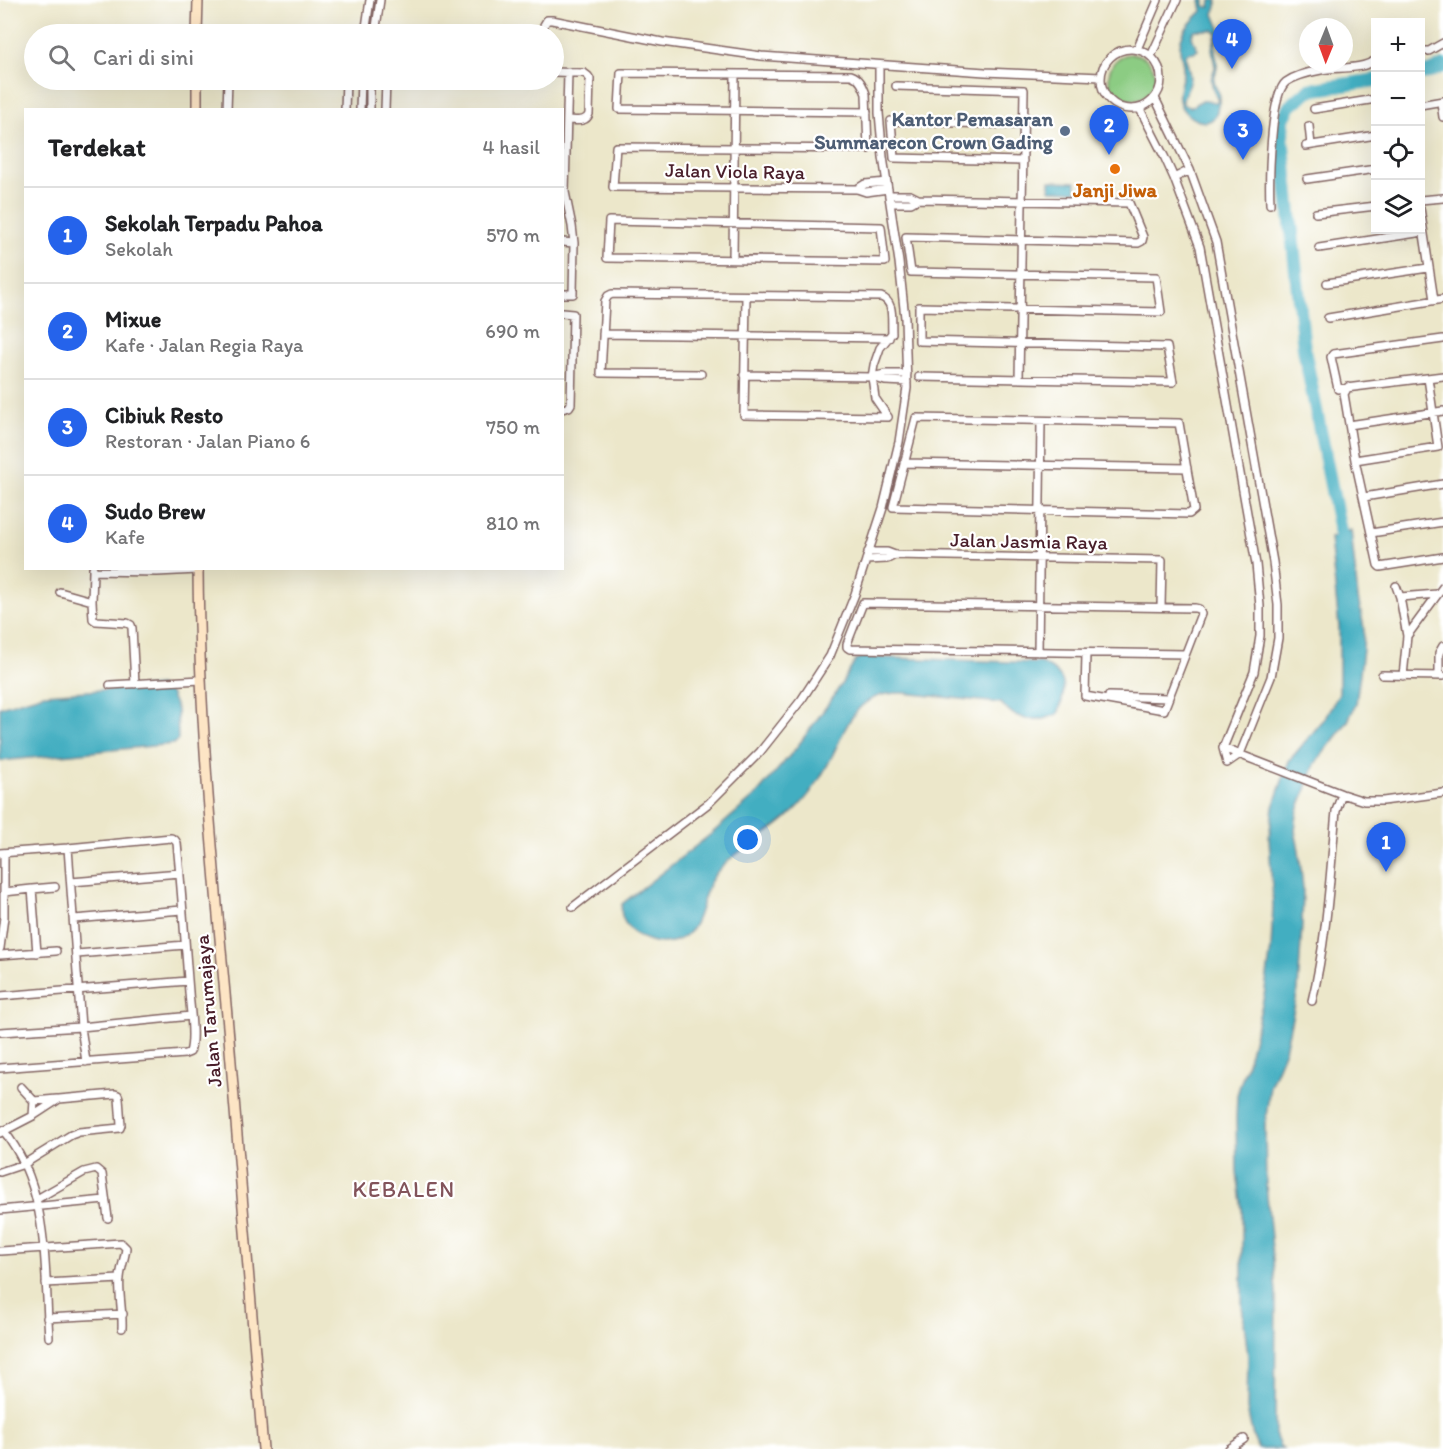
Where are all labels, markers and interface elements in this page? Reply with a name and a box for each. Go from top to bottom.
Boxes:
north arrow [1299,18,1353,72]
map controls [1371,18,1425,234]
button: + [1371,18,1425,72]
pin: 4 [1212,20,1252,69]
search box [24,24,564,90]
icon: search [45,41,78,74]
text: Cari di sini [93,44,194,71]
button: − [1371,72,1425,126]
pin: 2 [1090,106,1128,155]
place label: Kantor Pemasaran Summarecon Crown Gading [814,107,1054,155]
pin: 3 [1224,110,1262,160]
marker: Kantor Pemasaran Summarecon Crown Gading [1058,124,1072,138]
button: locate [1371,126,1425,180]
text: Terdekat [48,131,146,163]
text: 4 hasil [483,135,540,159]
street label: Jalan Viola Raya [665,158,806,184]
marker: Janji Jiwa [1108,162,1122,176]
place label: Janji Jiwa [1072,178,1158,203]
button: layers [1371,180,1425,234]
text: Sekolah Terpadu Pahoa [105,210,323,237]
text: 1 [63,223,72,247]
text: 570 m [486,223,540,247]
text: Sekolah [105,237,173,261]
text: Mixue [105,306,161,333]
text: 2 [62,319,73,343]
text: 690 m [485,319,540,343]
text: Kafe · Jalan Regia Raya [105,333,303,357]
text: Cibiuk Resto [105,402,223,429]
text: 3 [62,415,73,439]
text: 750 m [486,415,540,439]
text: Restoran · Jalan Piano 6 [105,429,310,453]
text: Sudo Brew [105,498,206,525]
text: 4 [61,511,74,535]
text: 810 m [486,511,540,535]
text: Kafe [105,525,145,549]
street label: Jalan Jasmia Raya [950,528,1109,554]
pin: 1 [1366,822,1406,872]
your location [733,825,762,854]
street label: Jalan Tarumajaya [189,933,227,1088]
district label: KEBALEN [352,1176,456,1203]

